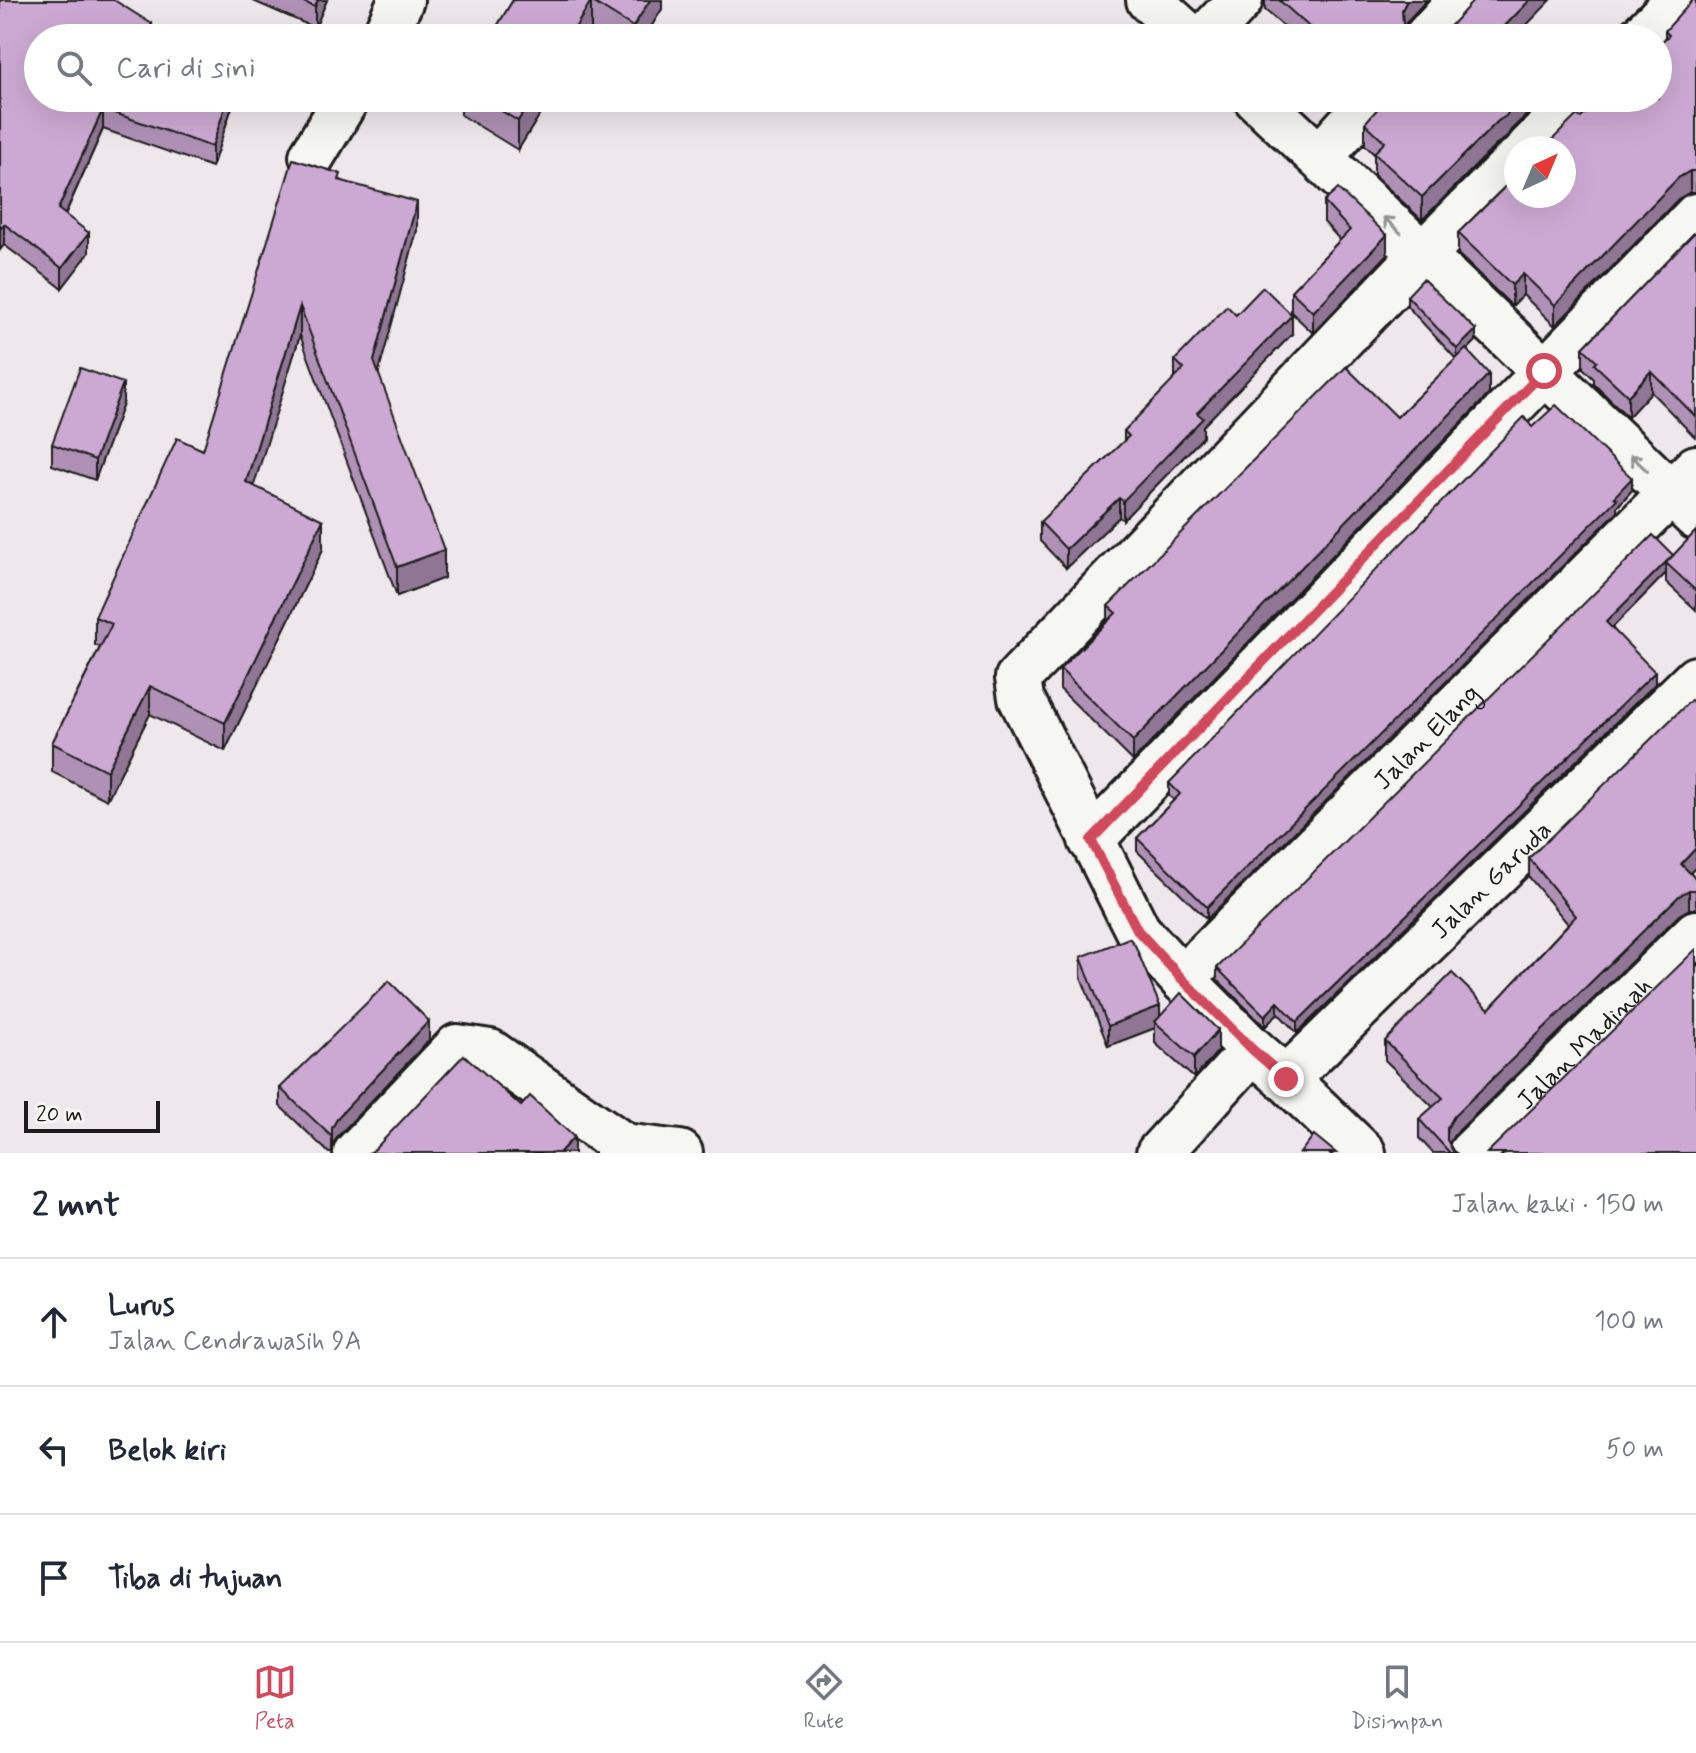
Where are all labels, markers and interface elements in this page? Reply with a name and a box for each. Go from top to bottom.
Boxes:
search box [24,24,1672,112]
icon: search [52,46,96,90]
text: Cari di sini [116,49,256,88]
north arrow [1504,136,1576,208]
one-way arrow [1382,216,1402,235]
route start [1526,353,1562,389]
one-way arrow [1629,454,1649,473]
street label: Jalan Elang [1367,678,1489,798]
street label: Jalan Garuda [1424,814,1560,947]
street label: Jalan Madinah [1510,970,1661,1118]
route end [1268,1061,1304,1097]
scale bar [24,1097,160,1133]
text: 20 m [36,1101,83,1129]
text: 2 mnt [32,1183,120,1228]
text: Jalan kaki · 150 m [1451,1188,1664,1222]
text: Lurus [108,1286,175,1325]
icon: ahead [32,1300,76,1344]
text: 100 m [1594,1305,1664,1339]
text: Jalan Cendrawasih 9A [108,1325,362,1359]
icon: left [32,1428,76,1472]
text: Belok kiri [108,1431,226,1470]
text: 50 m [1606,1433,1664,1467]
icon: arrive [32,1556,76,1600]
text: Tiba di tujuan [108,1559,283,1598]
tab: Peta [253,1660,297,1736]
tab: Rute [802,1660,846,1736]
tab: Disimpan [1351,1660,1443,1736]

